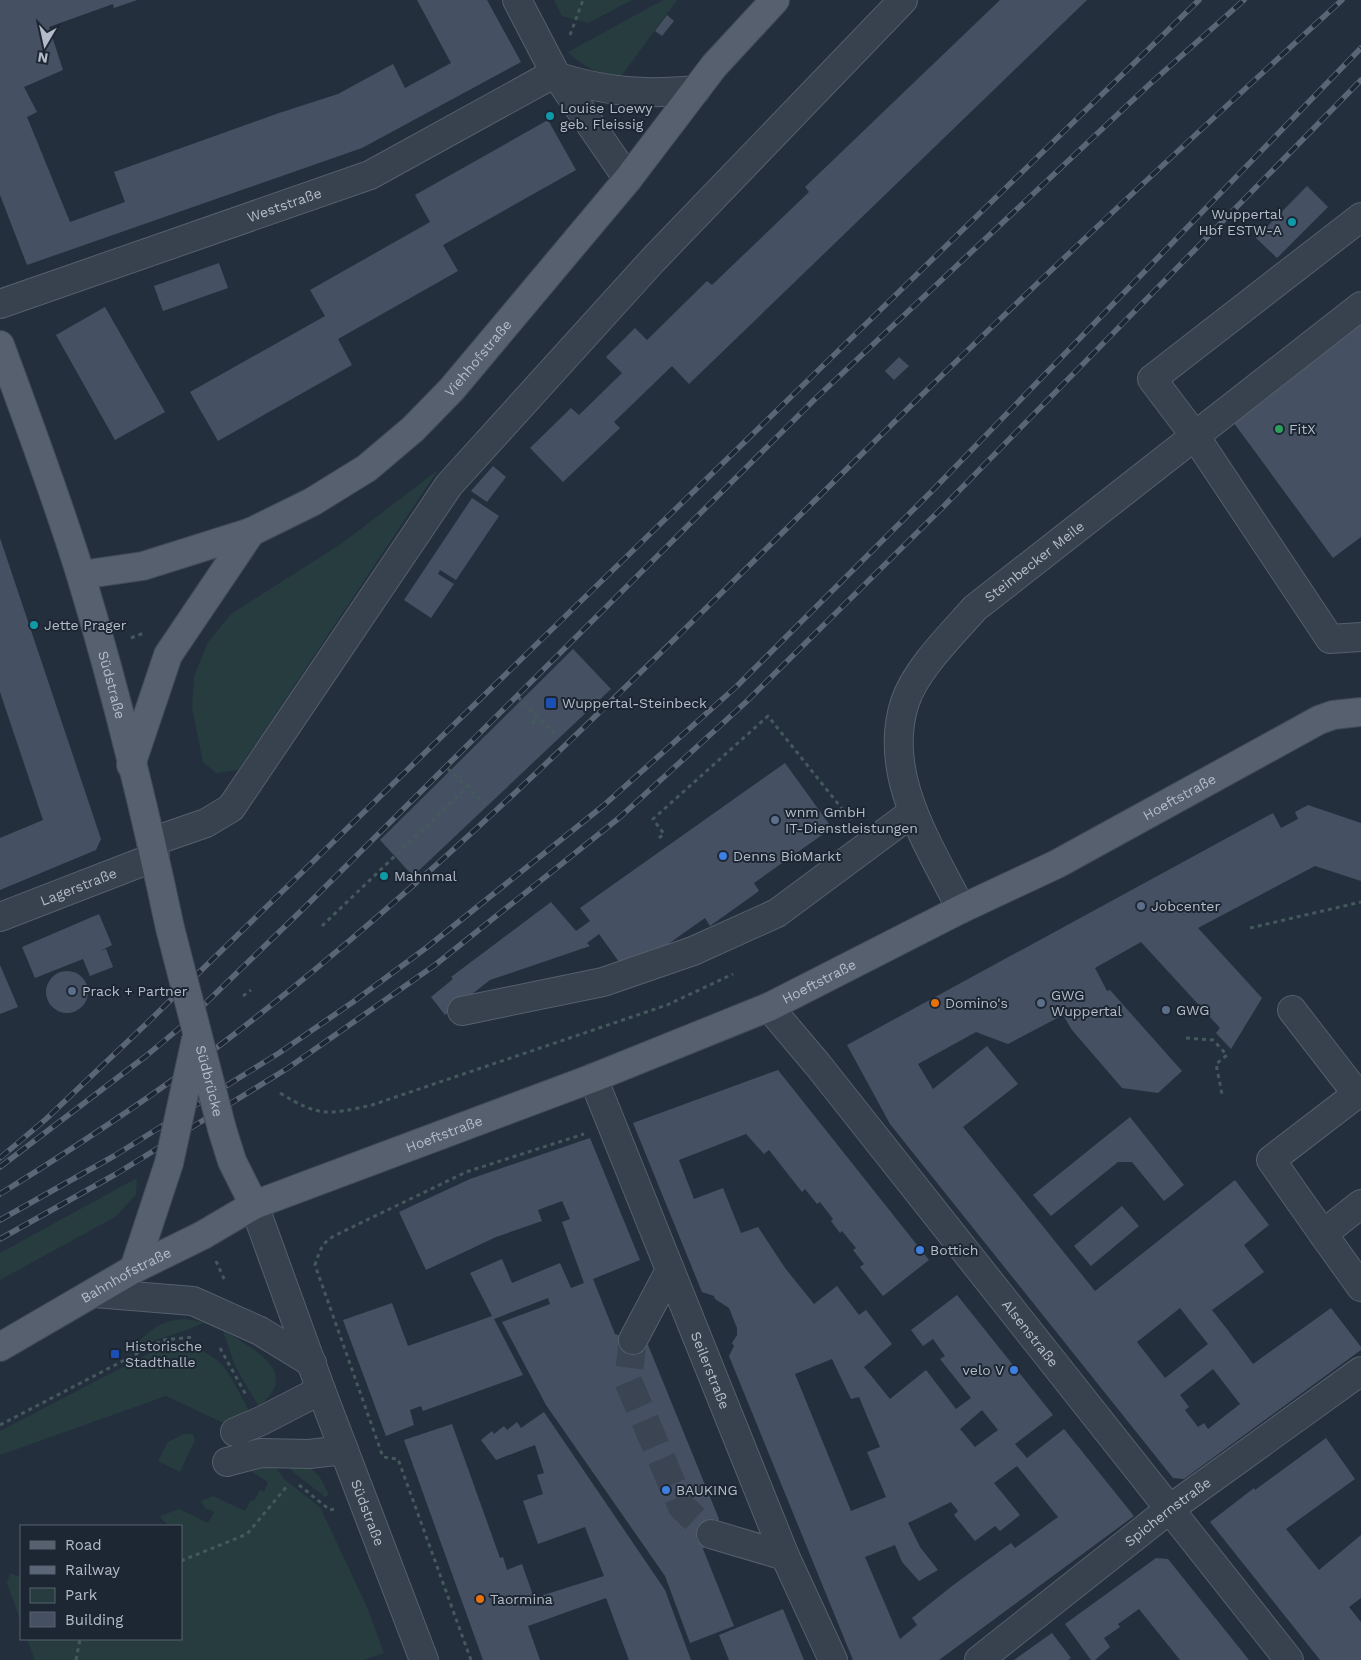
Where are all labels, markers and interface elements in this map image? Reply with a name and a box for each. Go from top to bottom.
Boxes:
north arrow [20,20,70,70]
text: N [37,49,49,67]
place label: Louise Loewy geb. Fleissig [560,100,653,132]
marker: Louise Loewy geb. Fleissig [544,110,556,122]
street label: Weststraße [245,185,324,225]
place label: Wuppertal Hbf ESTW-A [1198,206,1283,238]
marker: Wuppertal Hbf ESTW-A [1286,216,1298,228]
street label: Viehhofstraße [441,316,515,400]
place label: FitX [1289,421,1316,437]
marker: FitX [1273,423,1285,435]
street label: Steinbecker Meile [981,518,1087,605]
place label: Jette Prager [44,617,127,633]
marker: Jette Prager [28,619,40,631]
street label: Südstraße [95,649,129,721]
place label: Wuppertal-Steinbeck [562,695,707,711]
marker: Wuppertal-Steinbeck [544,696,558,710]
street label: Hoeftstraße [1140,770,1218,823]
place label: wnm GmbH IT-Dienstleistungen [785,804,918,836]
marker: wnm GmbH IT-Dienstleistungen [769,814,781,826]
place label: Denns BioMarkt [733,848,841,864]
marker: Denns BioMarkt [717,850,729,862]
street label: Lagerstraße [38,865,119,909]
place label: Mahnmal [394,868,457,884]
marker: Mahnmal [378,870,390,882]
place label: Jobcenter [1151,898,1220,914]
marker: Jobcenter [1135,900,1147,912]
street label: Hoeftstraße [779,956,859,1007]
place label: Prack + Partner [82,983,188,999]
marker: Prack + Partner [66,985,78,997]
place label: GWG Wuppertal [1051,987,1123,1019]
place label: Domino's [945,995,1008,1011]
marker: Domino's [929,997,941,1009]
marker: GWG Wuppertal [1035,997,1047,1009]
place label: GWG [1176,1002,1210,1018]
marker: GWG [1160,1004,1172,1016]
street label: Südbrücke [193,1044,226,1118]
street label: Hoeftstraße [403,1112,485,1155]
place label: Bottich [930,1242,978,1258]
street label: Bahnhofstraße [78,1244,174,1306]
marker: Bottich [914,1244,926,1256]
street label: Alsenstraße [999,1296,1062,1370]
street label: Seilerstraße [688,1329,733,1411]
place label: Historische Stadthalle [125,1338,202,1370]
marker: Historische Stadthalle [109,1348,121,1360]
place label: velo V [963,1362,1004,1378]
marker: velo V [1008,1364,1020,1376]
street label: Spichernstraße [1121,1474,1214,1550]
street label: Südstraße [348,1477,388,1548]
place label: BAUKING [676,1482,738,1498]
marker: BAUKING [660,1484,672,1496]
legend [20,1525,182,1640]
text: Road [65,1536,102,1554]
text: Railway [65,1561,120,1579]
text: Park [65,1586,98,1604]
place label: Taormina [490,1591,553,1607]
marker: Taormina [474,1593,486,1605]
text: Building [65,1611,123,1629]

